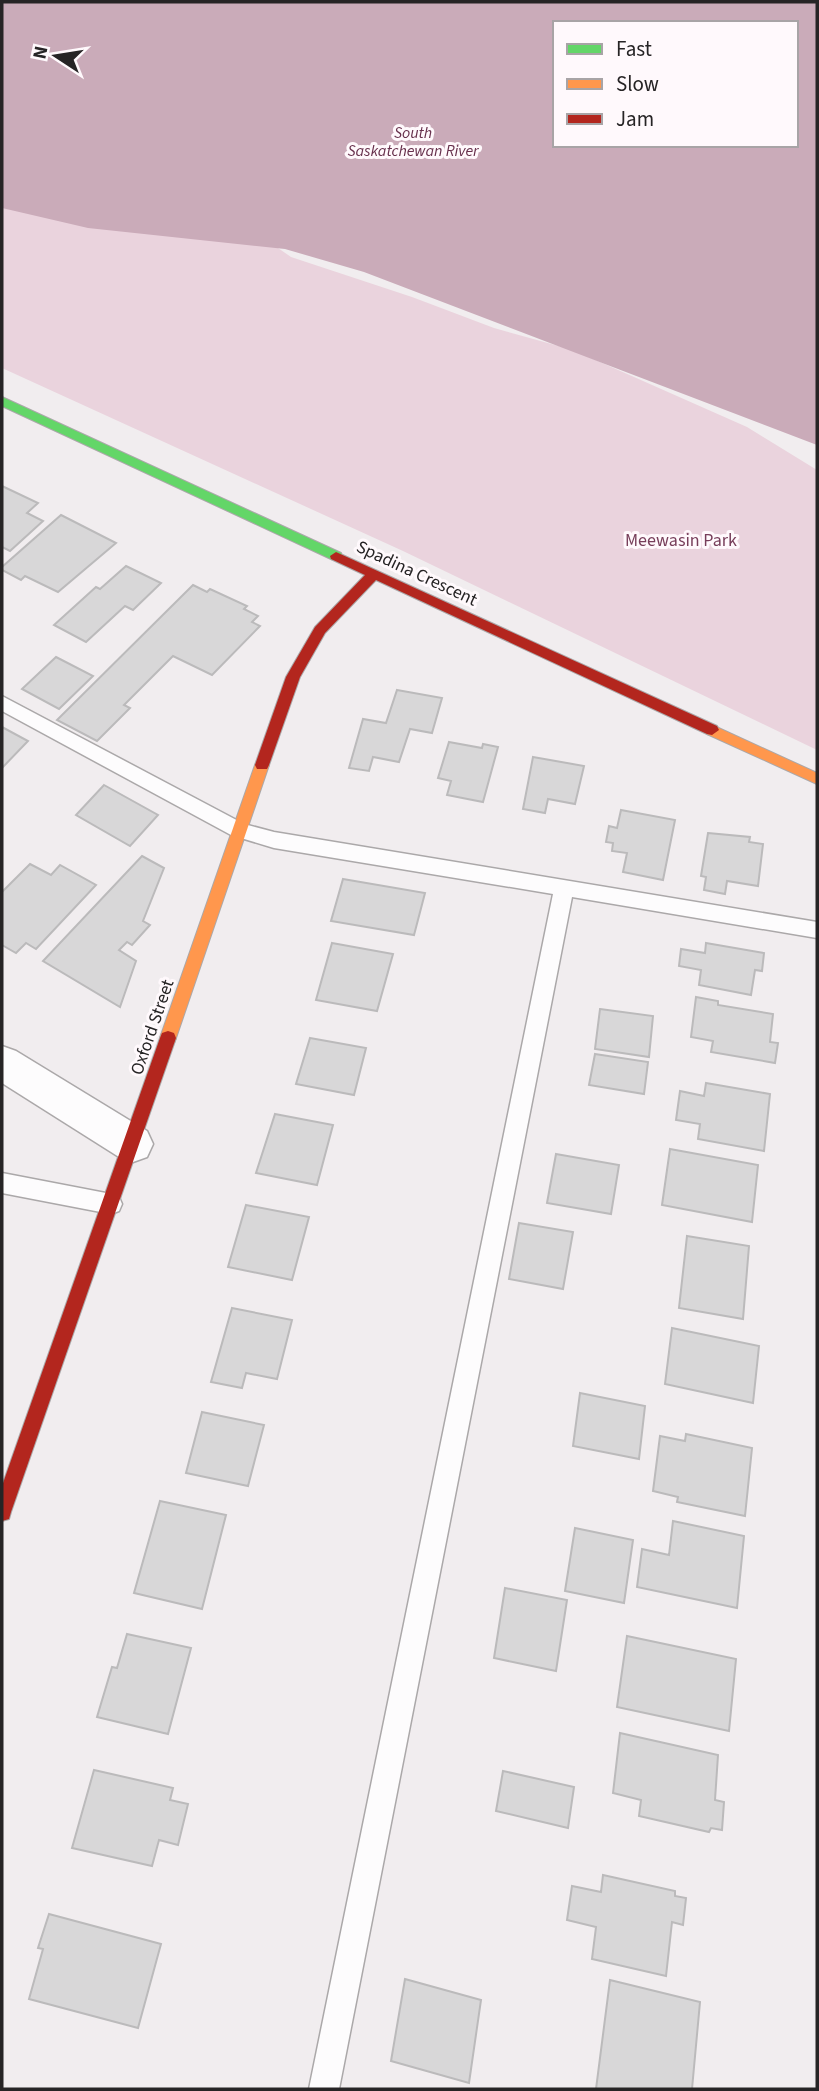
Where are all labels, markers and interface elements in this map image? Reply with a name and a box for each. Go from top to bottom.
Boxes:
north arrow [21,21,91,91]
legend [553,21,798,147]
text: Fast [616,34,652,64]
text: N [26,44,55,62]
text: Slow [616,69,659,99]
text: Jam [616,104,654,134]
water label: South Saskatchewan River [347,122,480,162]
park label: Meewasin Park [625,528,737,553]
street label: Spadina Crescent [352,534,481,612]
street label: Oxford Street [124,976,180,1078]

